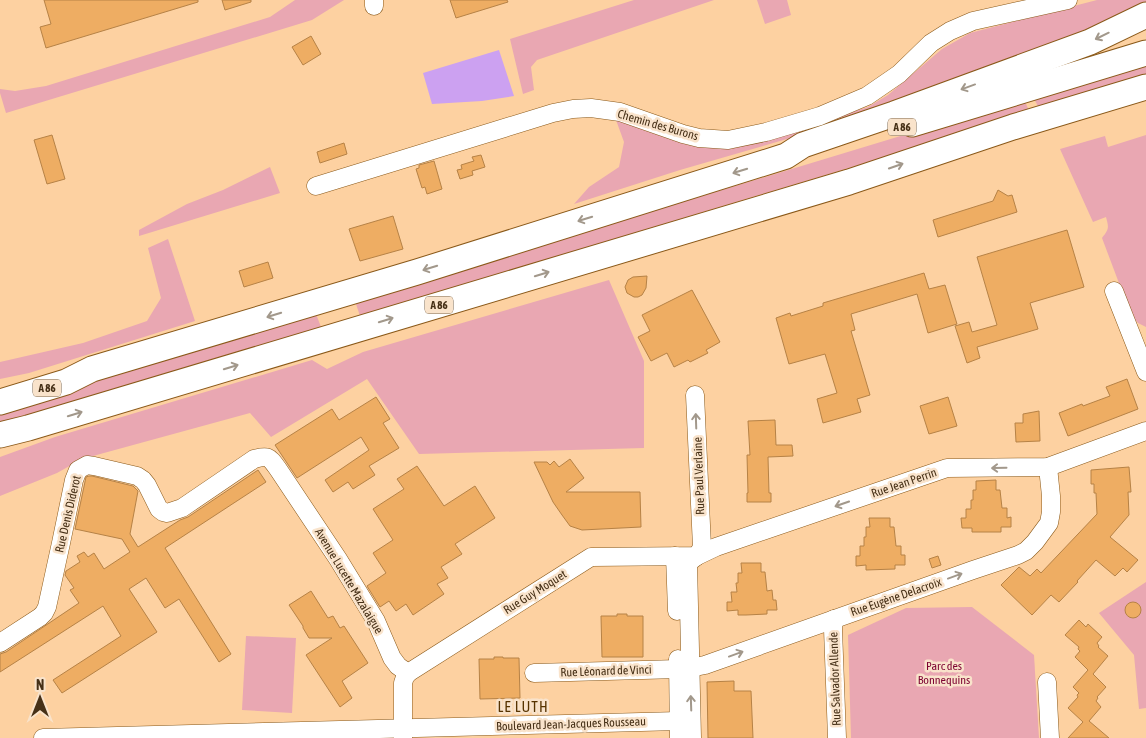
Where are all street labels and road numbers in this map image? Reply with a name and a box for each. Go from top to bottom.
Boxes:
street label: Chemin des Burons [616,107,700,143]
road number: A 86 [888,118,916,136]
road number: A 86 [425,296,453,314]
road number: A 86 [33,379,61,396]
street label: Rue Paul Verlaine [691,437,707,515]
street label: Rue Jean Perrin [870,465,938,501]
street label: Rue Denis Diderot [52,474,84,554]
street label: Avenue Lucette Mazalaigue [312,526,386,636]
street label: Rue Guy Moquet [501,567,570,617]
street label: Rue Eugène Delacroix [849,575,943,619]
street label: Rue Salvador Allende [826,632,844,726]
street label: Rue Léonard de Vinci [560,662,652,680]
street label: Boulevard Jean-Jacques Rousseau [496,714,646,734]

